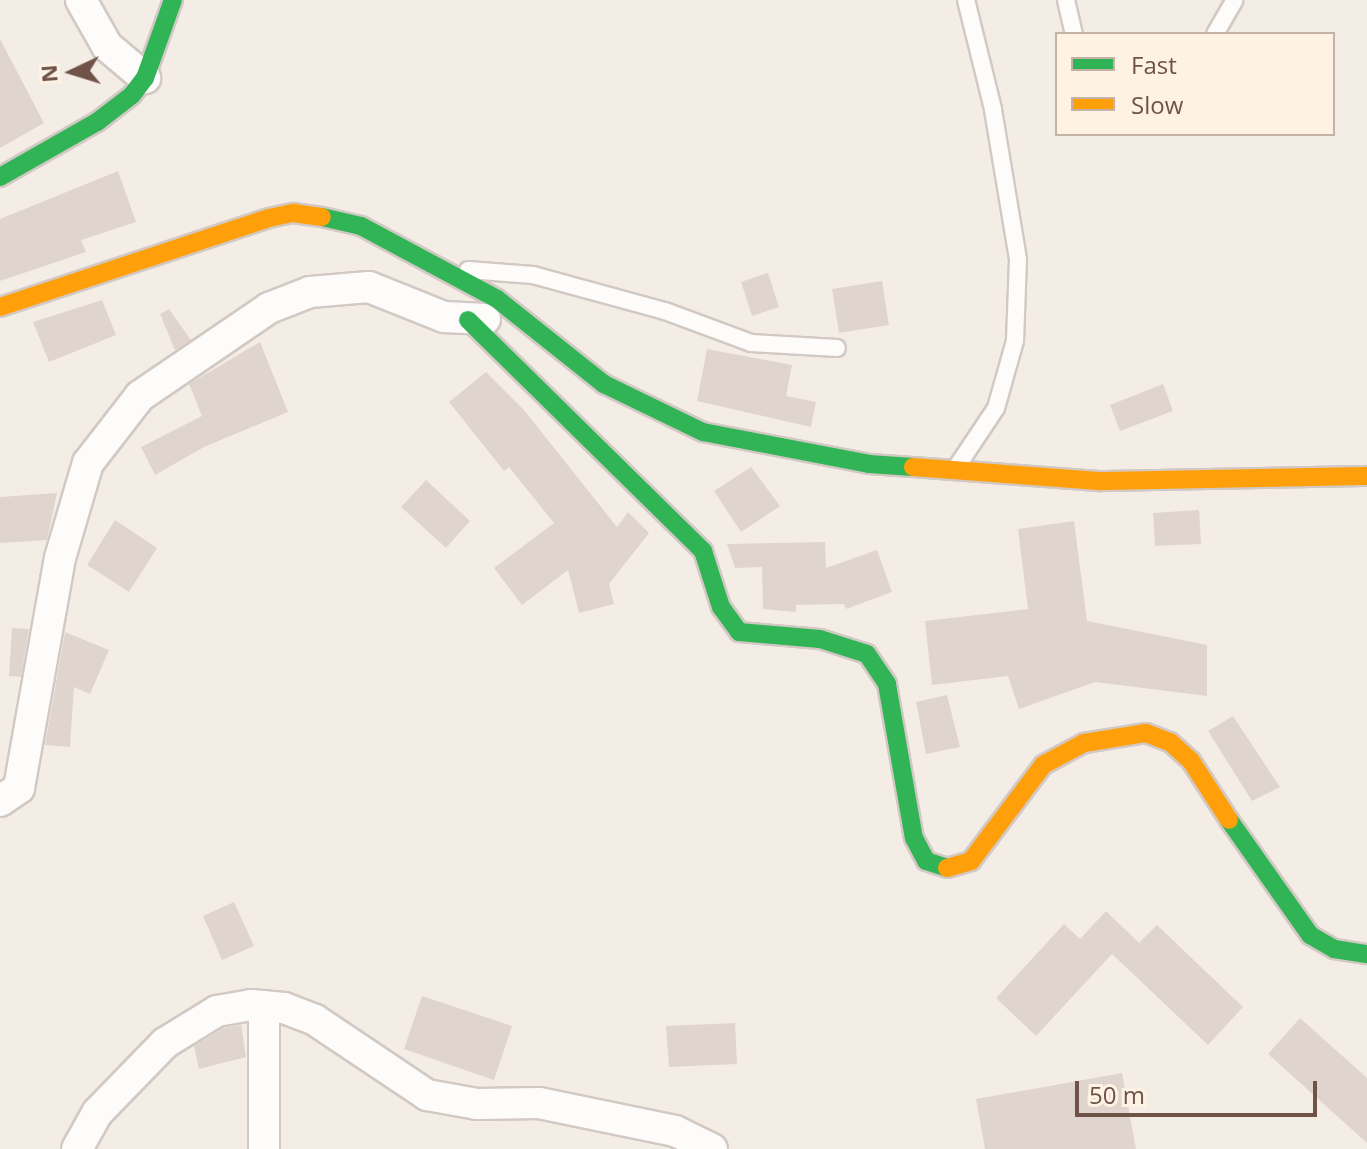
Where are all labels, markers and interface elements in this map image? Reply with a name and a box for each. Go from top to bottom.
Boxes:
north arrow [32,32,112,112]
legend [1055,32,1335,136]
text: Fast [1131,48,1177,81]
text: N [32,64,64,84]
text: Slow [1131,88,1183,121]
scale bar [1079,1065,1321,1115]
text: 50 m [1089,1078,1145,1111]

